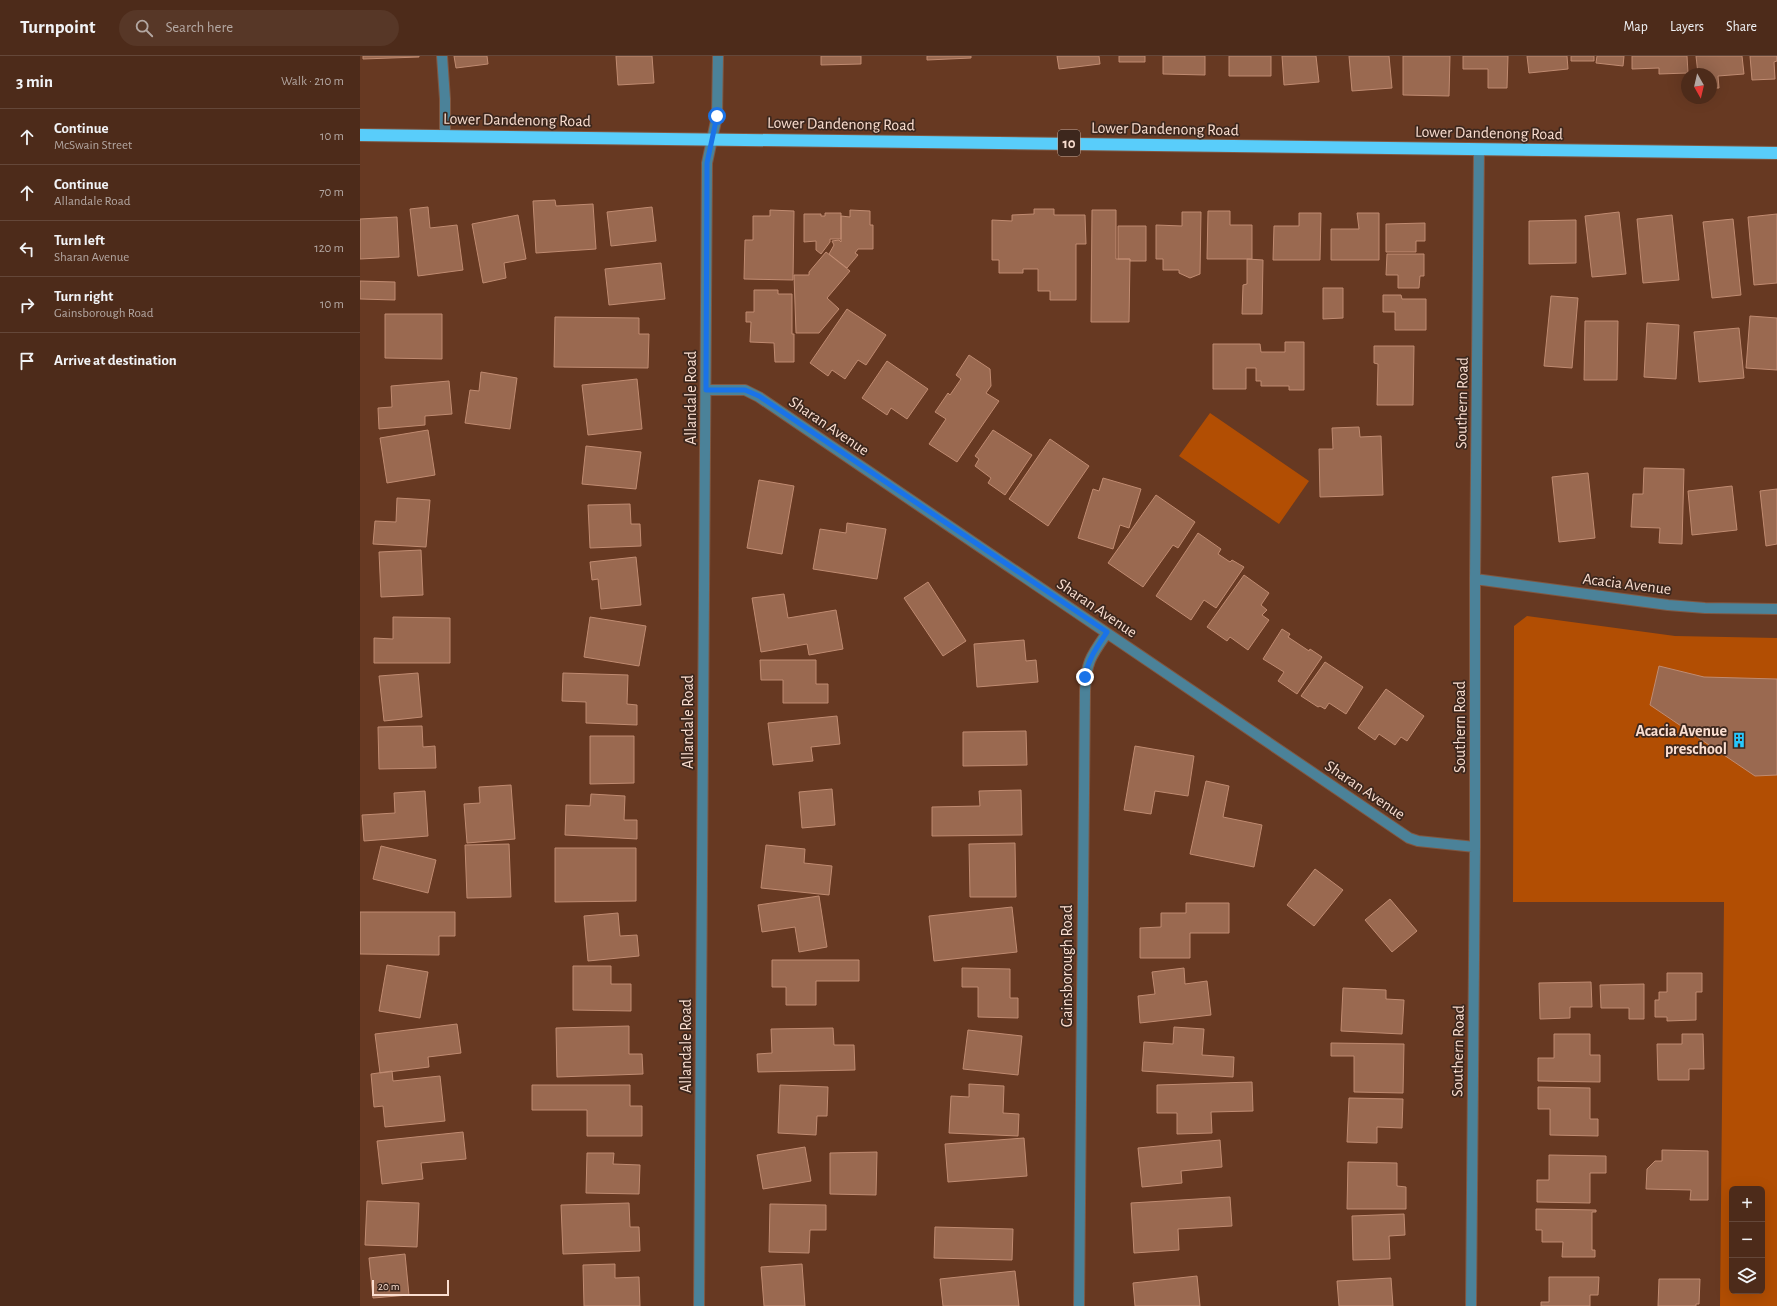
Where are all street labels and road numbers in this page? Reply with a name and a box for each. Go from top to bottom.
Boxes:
street label: Lower Dandenong Road [443,111,591,129]
street label: Lower Dandenong Road [767,115,915,133]
street label: Lower Dandenong Road [1091,120,1239,138]
street label: Lower Dandenong Road [1415,124,1563,142]
road number: 10 [1058,130,1080,156]
street label: Allandale Road [683,351,699,445]
street label: Southern Road [1453,357,1471,449]
street label: Sharan Avenue [786,393,872,459]
street label: Acacia Avenue [1582,571,1672,597]
street label: Sharan Avenue [1054,575,1140,641]
street label: Allandale Road [680,675,696,769]
street label: Southern Road [1452,681,1468,773]
street label: Sharan Avenue [1322,757,1408,823]
street label: Gainsborough Road [1059,905,1075,1027]
street label: Allandale Road [678,999,694,1093]
street label: Southern Road [1449,1005,1467,1097]

